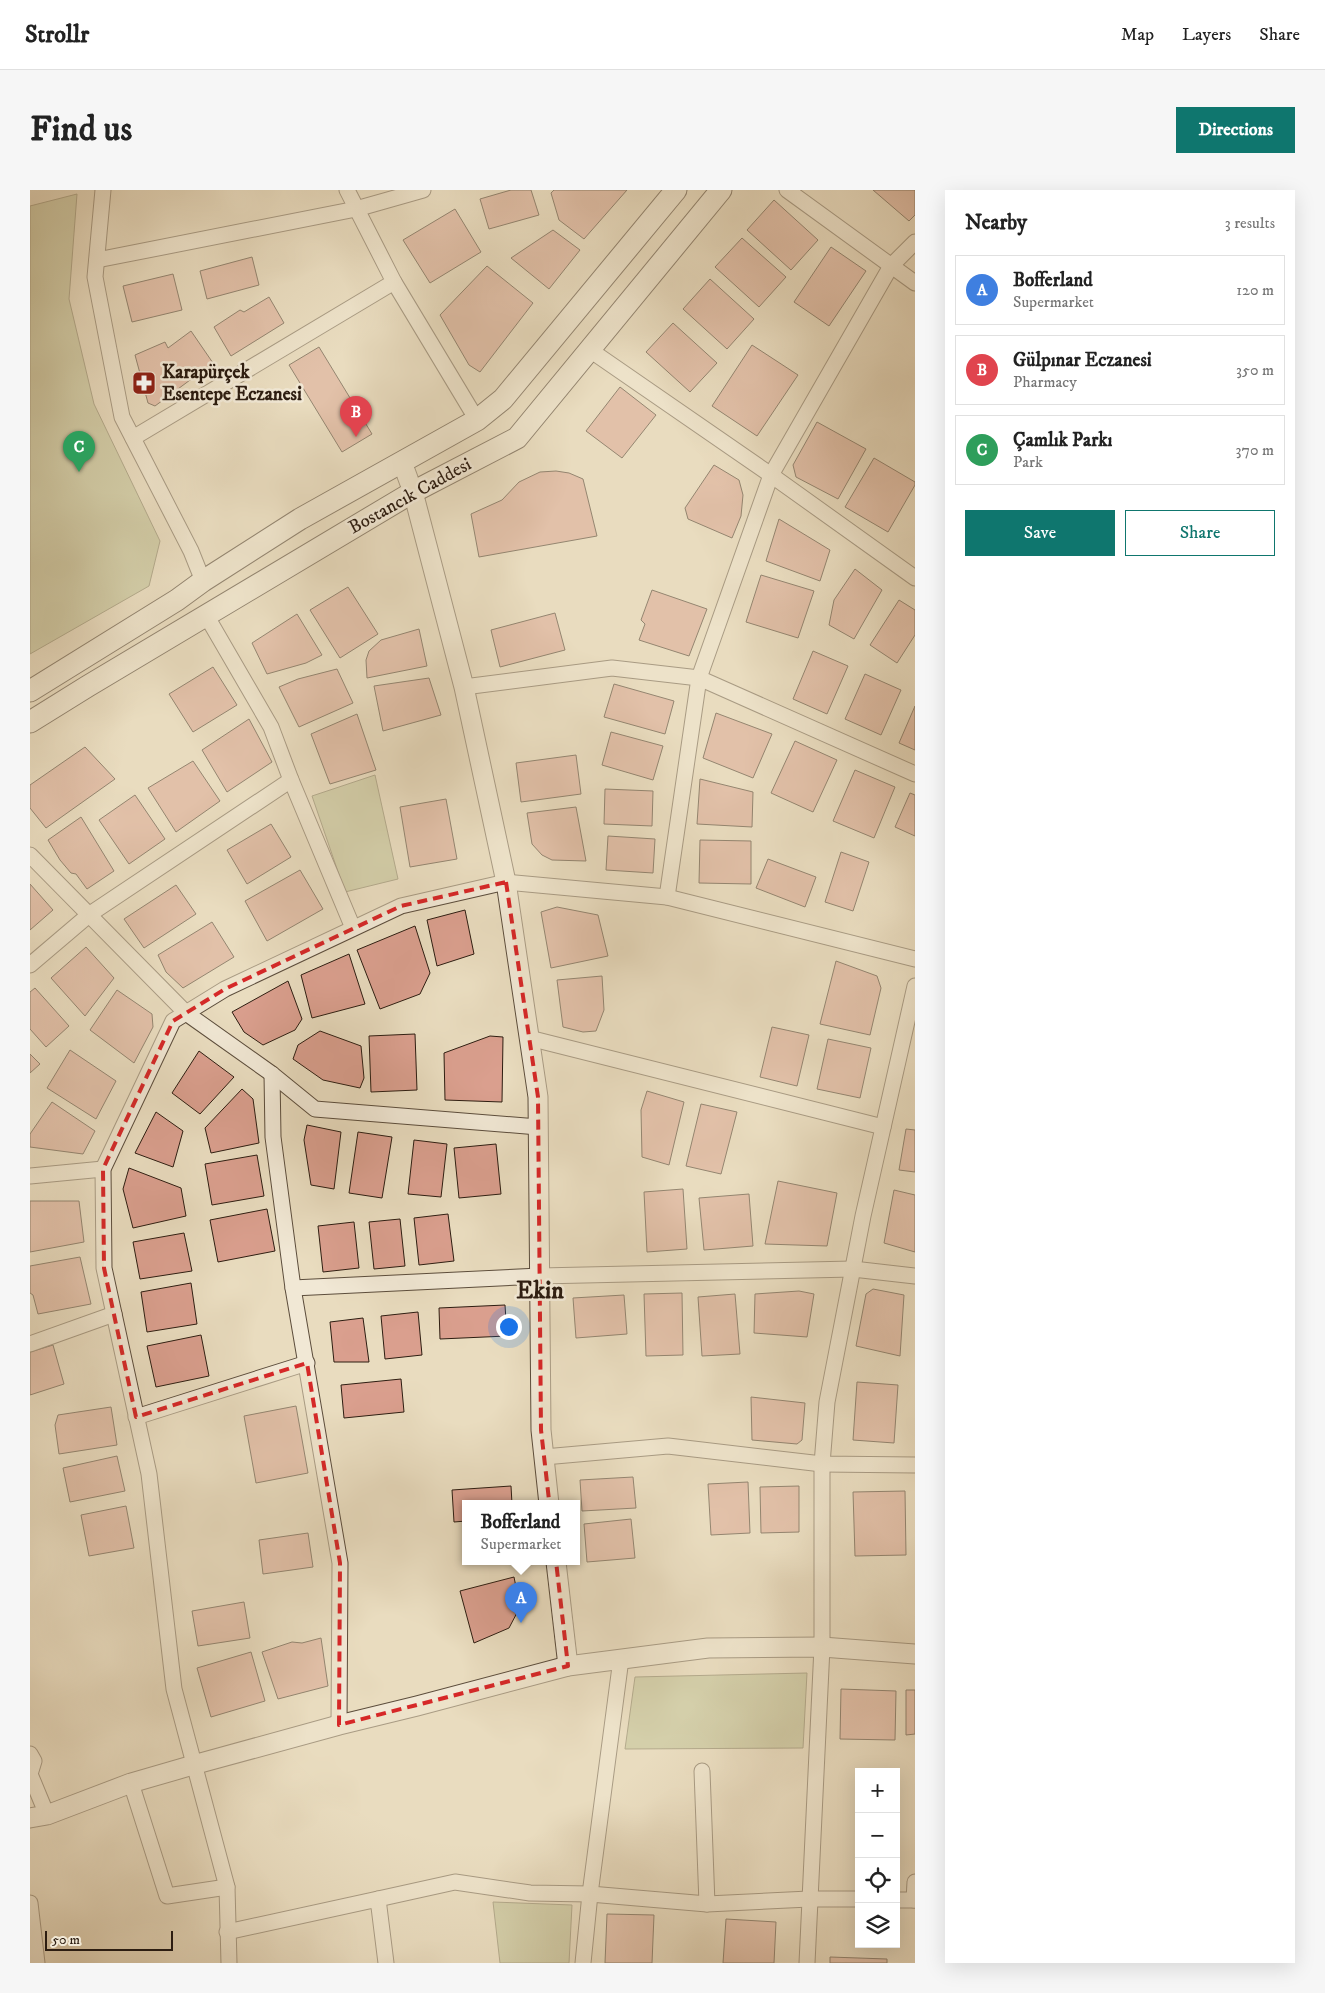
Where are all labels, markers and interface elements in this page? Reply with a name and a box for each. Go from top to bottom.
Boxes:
text: Strollr [25,20,89,50]
text: Map [1121,24,1154,46]
text: Layers [1182,24,1231,46]
text: Share [1259,24,1300,46]
button: Directions [1176,107,1295,153]
text: Find us [30,108,132,152]
text: Nearby [965,210,1027,236]
text: 3 results [1225,213,1275,233]
text: Bofferland [1013,269,1093,292]
text: A [977,280,987,300]
text: 120 m [1236,280,1274,300]
text: Supermarket [1013,292,1094,312]
text: Gülpınar Eczanesi [1013,349,1152,372]
text: B [977,360,987,380]
text: 350 m [1236,360,1274,380]
place label: Karapürçek Esentepe Eczanesi [162,361,302,406]
pharmacy icon: Karapürçek Esentepe Eczanesi [131,370,157,396]
text: Pharmacy [1013,372,1077,392]
pin: B [340,396,372,437]
text: Çamlık Parkı [1013,429,1112,452]
pin: C [63,431,95,472]
text: C [977,440,987,460]
text: 370 m [1236,440,1274,460]
text: Park [1013,452,1043,472]
street label: Bostancık Caddesi [345,453,476,539]
button: Save [965,510,1115,556]
button: Share [1125,510,1275,556]
district label: Ekin [516,1276,564,1306]
your location [496,1314,522,1340]
popup [462,1500,580,1565]
text: Bofferland [481,1511,560,1534]
text: Supermarket [481,1534,561,1554]
pin: A [505,1582,537,1623]
map controls [855,1768,900,1948]
button: + [855,1768,900,1813]
button: − [855,1813,900,1858]
button: locate [855,1858,900,1903]
button: layers [855,1903,900,1948]
scale bar [45,1928,172,1951]
text: 50 m [52,1931,80,1949]

